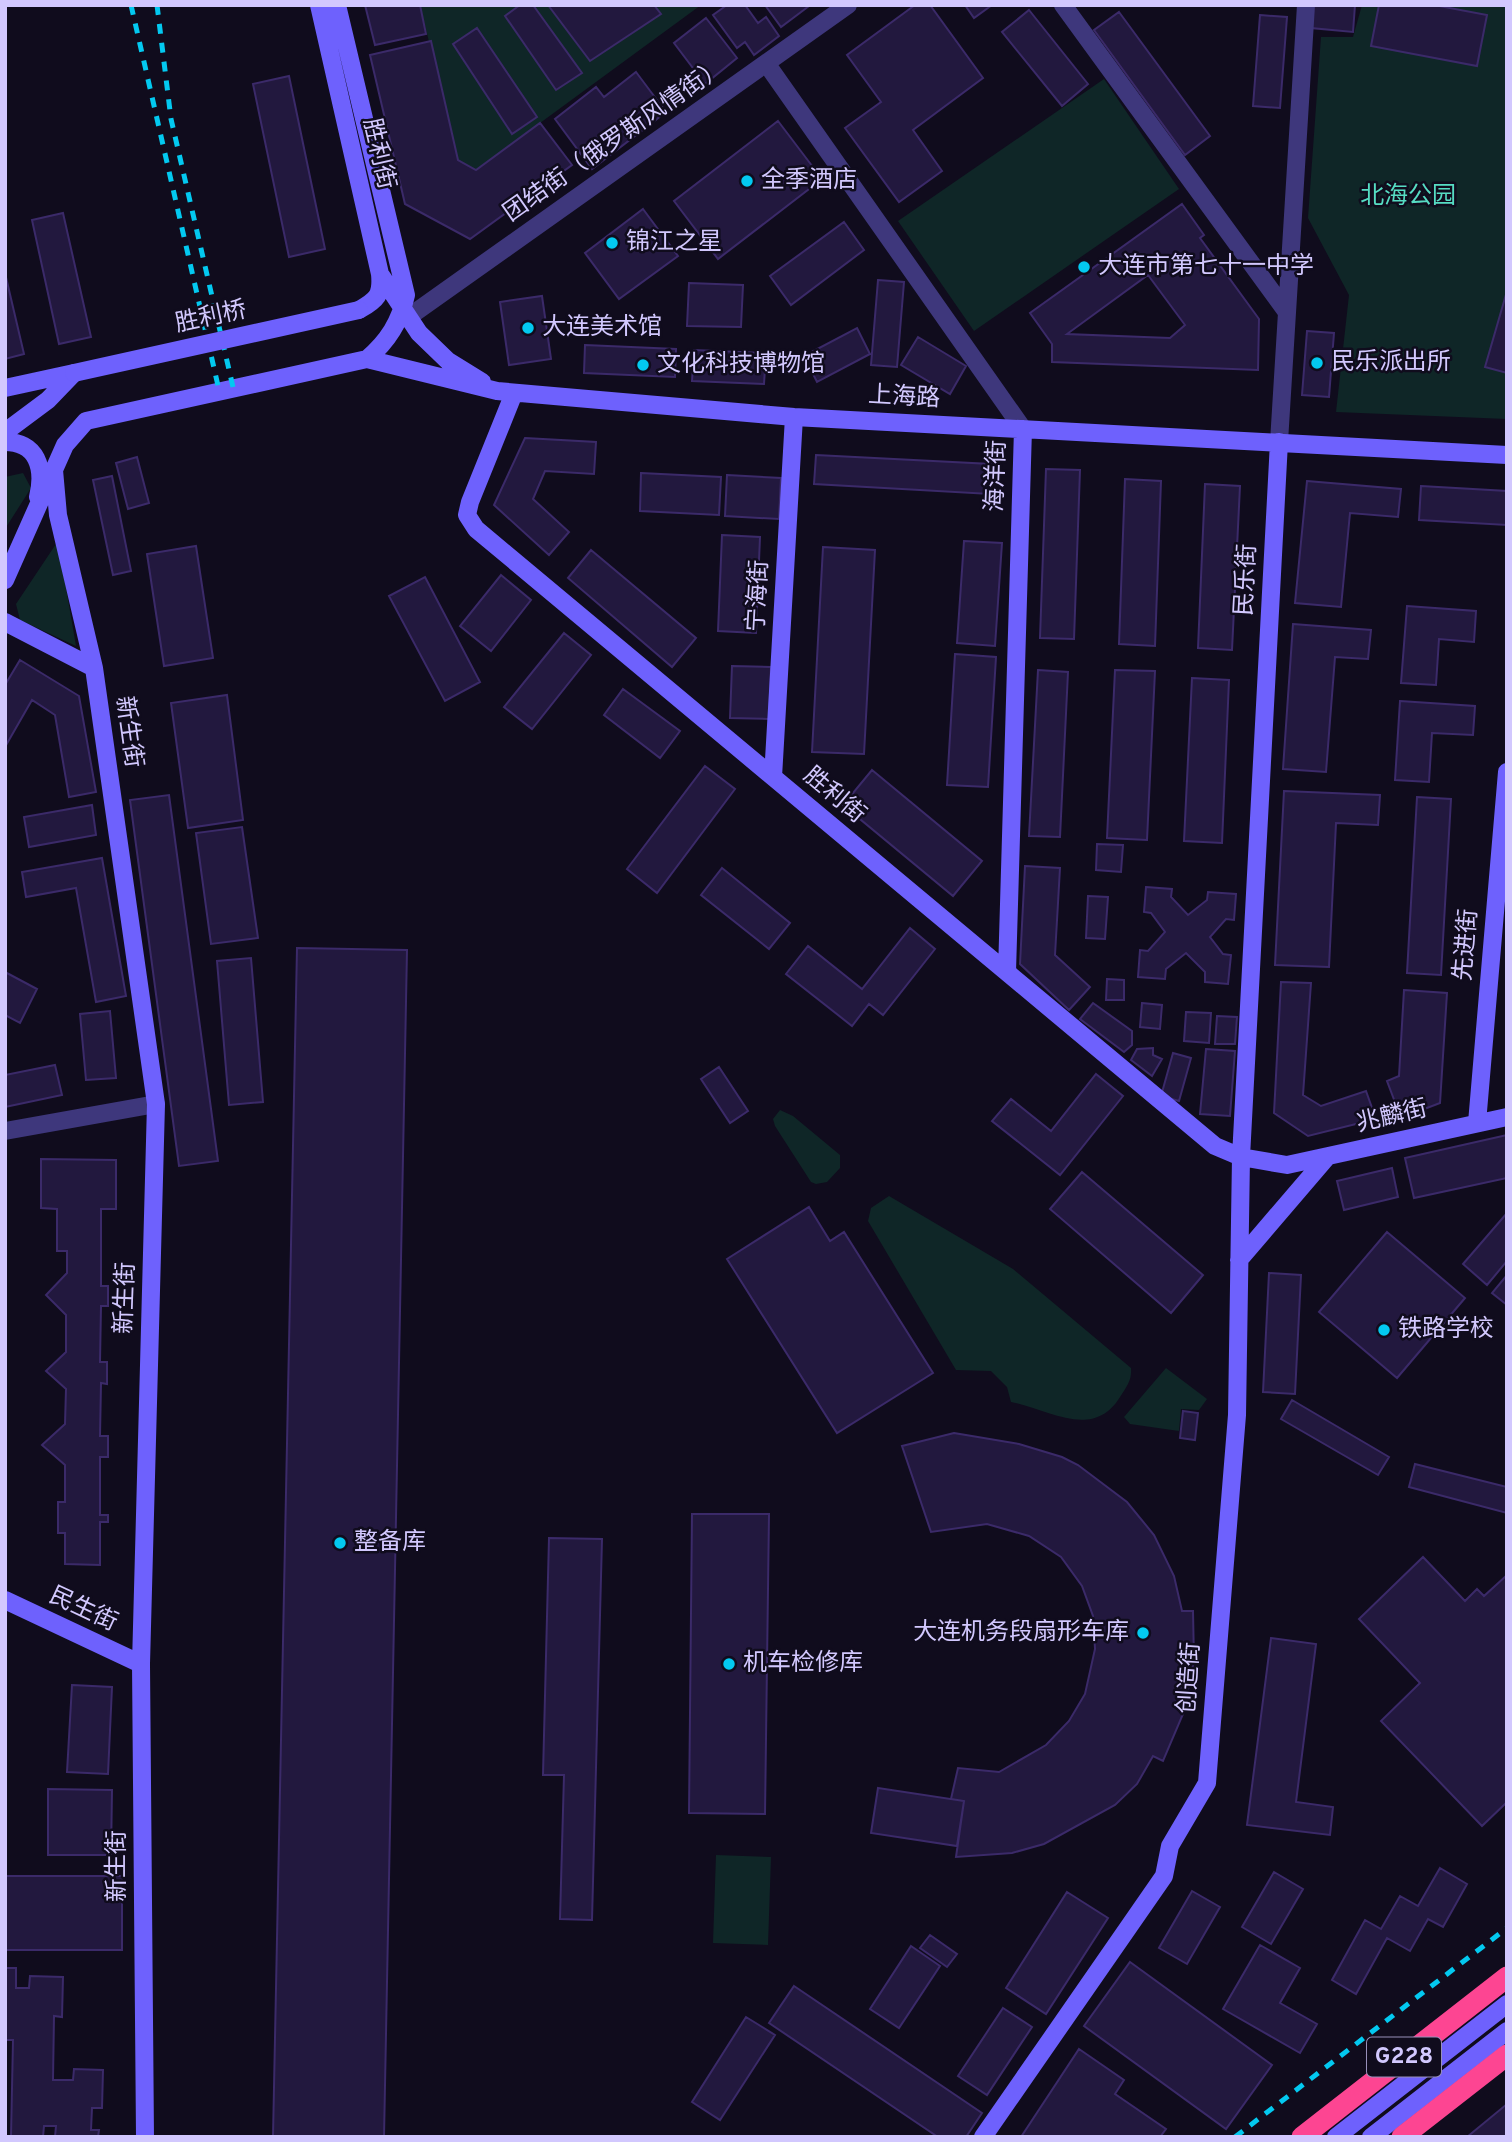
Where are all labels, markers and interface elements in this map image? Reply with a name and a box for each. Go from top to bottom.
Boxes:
street label: 团结街（俄罗斯风情街） [498,53,732,229]
street label: 胜利街 [355,116,401,192]
place label: 全季酒店 [761,166,857,196]
marker: 全季酒店 [739,173,755,189]
park label: 北海公园 [1360,182,1456,212]
place label: 锦江之星 [626,228,722,258]
marker: 锦江之星 [604,235,620,251]
place label: 大连市第七十一中学 [1098,252,1314,282]
marker: 大连市第七十一中学 [1076,259,1092,275]
street label: 胜利桥 [173,296,249,340]
place label: 大连美术馆 [542,313,662,343]
marker: 大连美术馆 [520,320,536,336]
place label: 民乐派出所 [1331,348,1451,378]
place label: 文化科技博物馆 [657,350,825,380]
marker: 民乐派出所 [1309,355,1325,371]
marker: 文化科技博物馆 [635,357,651,373]
street label: 上海路 [867,381,941,415]
street label: 海洋街 [981,439,1013,513]
street label: 民乐街 [1230,543,1264,617]
street label: 宁海街 [742,559,776,633]
street label: 新生街 [108,694,148,770]
street label: 胜利街 [797,761,871,831]
street label: 先进街 [1449,908,1485,982]
street label: 兆麟街 [1354,1094,1430,1140]
street label: 新生街 [110,1261,142,1335]
place label: 铁路学校 [1398,1315,1494,1345]
marker: 铁路学校 [1376,1322,1392,1338]
place label: 整备库 [354,1528,426,1558]
marker: 整备库 [332,1535,348,1551]
street label: 民生街 [44,1581,122,1639]
place label: 大连机务段扇形车库 [913,1618,1129,1648]
marker: 大连机务段扇形车库 [1135,1625,1151,1641]
street label: 创造街 [1173,1641,1207,1715]
place label: 机车检修库 [743,1649,863,1679]
marker: 机车检修库 [721,1656,737,1672]
street label: 新生街 [103,1830,133,1902]
road number: G228 [1367,2038,1441,2076]

